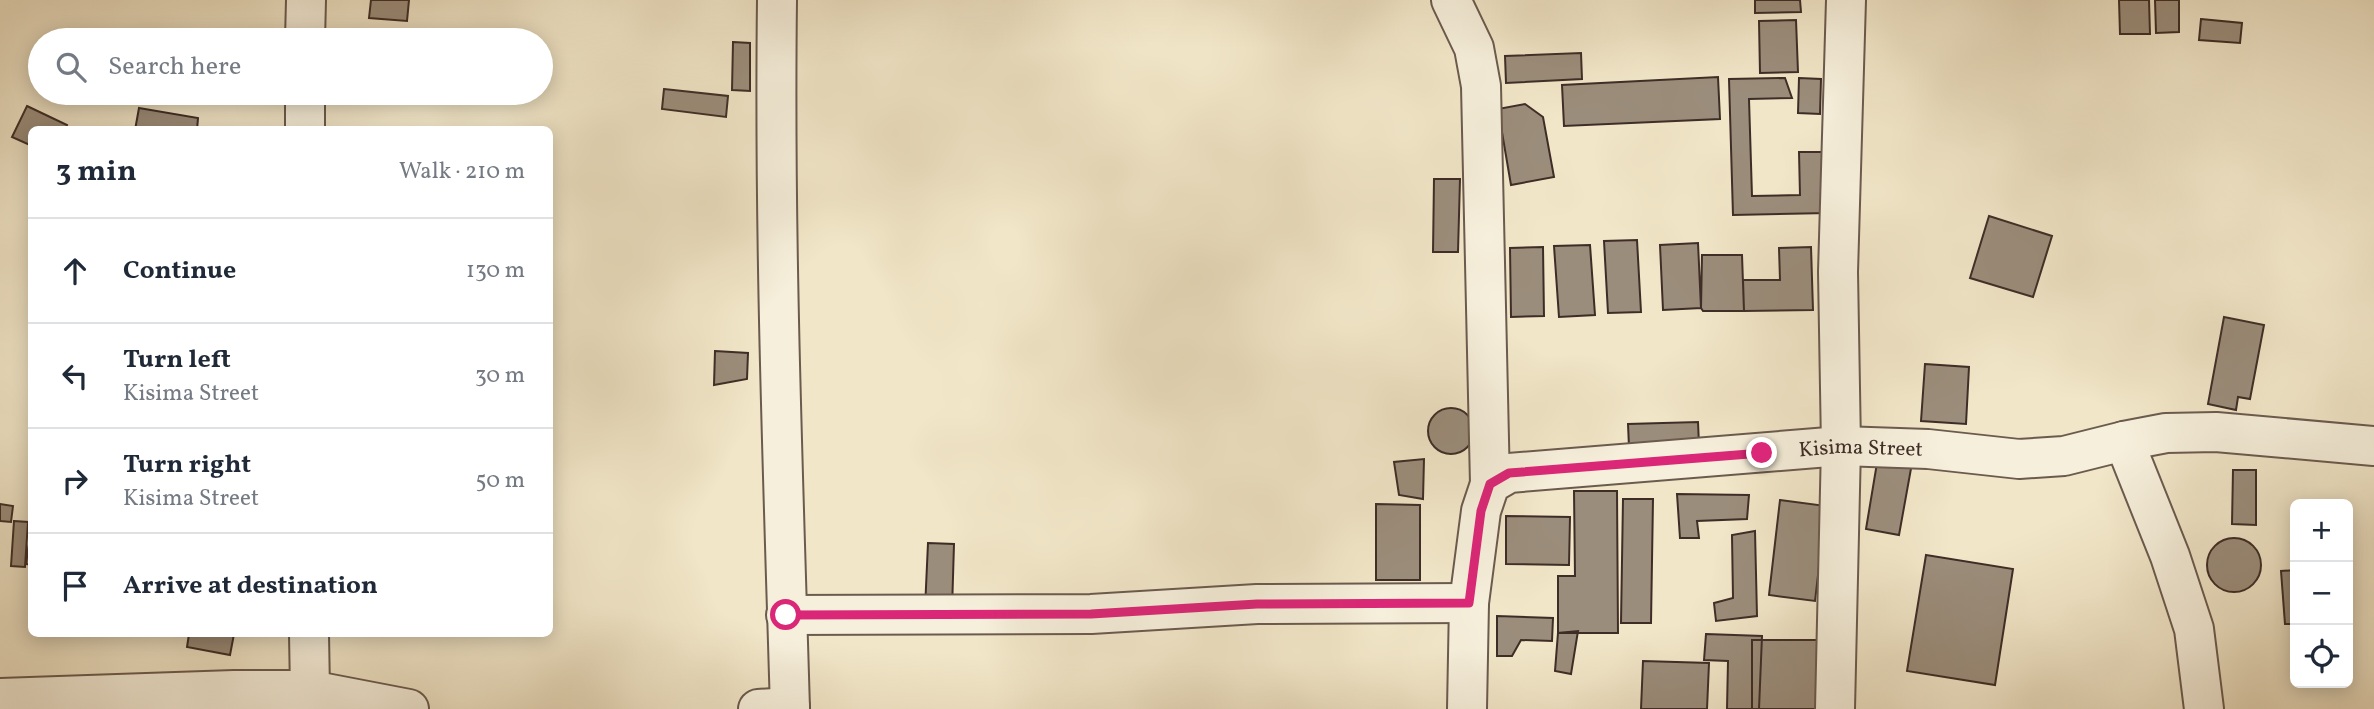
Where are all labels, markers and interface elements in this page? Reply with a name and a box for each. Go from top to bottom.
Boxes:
search box [28,28,553,105]
icon: search [52,48,90,86]
text: Search here [108,49,241,85]
text: 3 min [56,151,137,193]
text: Walk · 210 m [399,156,525,188]
icon: ahead [56,252,94,290]
text: Continue [123,253,236,289]
text: 130 m [466,255,525,287]
text: Turn left [123,342,231,378]
icon: left [56,357,94,395]
text: 30 m [475,360,525,392]
text: Kisima Street [123,378,259,410]
street label: Kisima Street [1798,433,1923,465]
route end [1746,437,1777,468]
text: Turn right [123,447,251,483]
icon: right [56,462,94,500]
text: 50 m [476,465,525,497]
text: Kisima Street [123,483,259,515]
map controls [2290,499,2353,688]
button: + [2290,499,2353,562]
button: − [2290,562,2353,625]
icon: arrive [56,567,94,605]
text: Arrive at destination [123,568,378,604]
route start [770,599,801,630]
button: locate [2290,625,2353,688]

